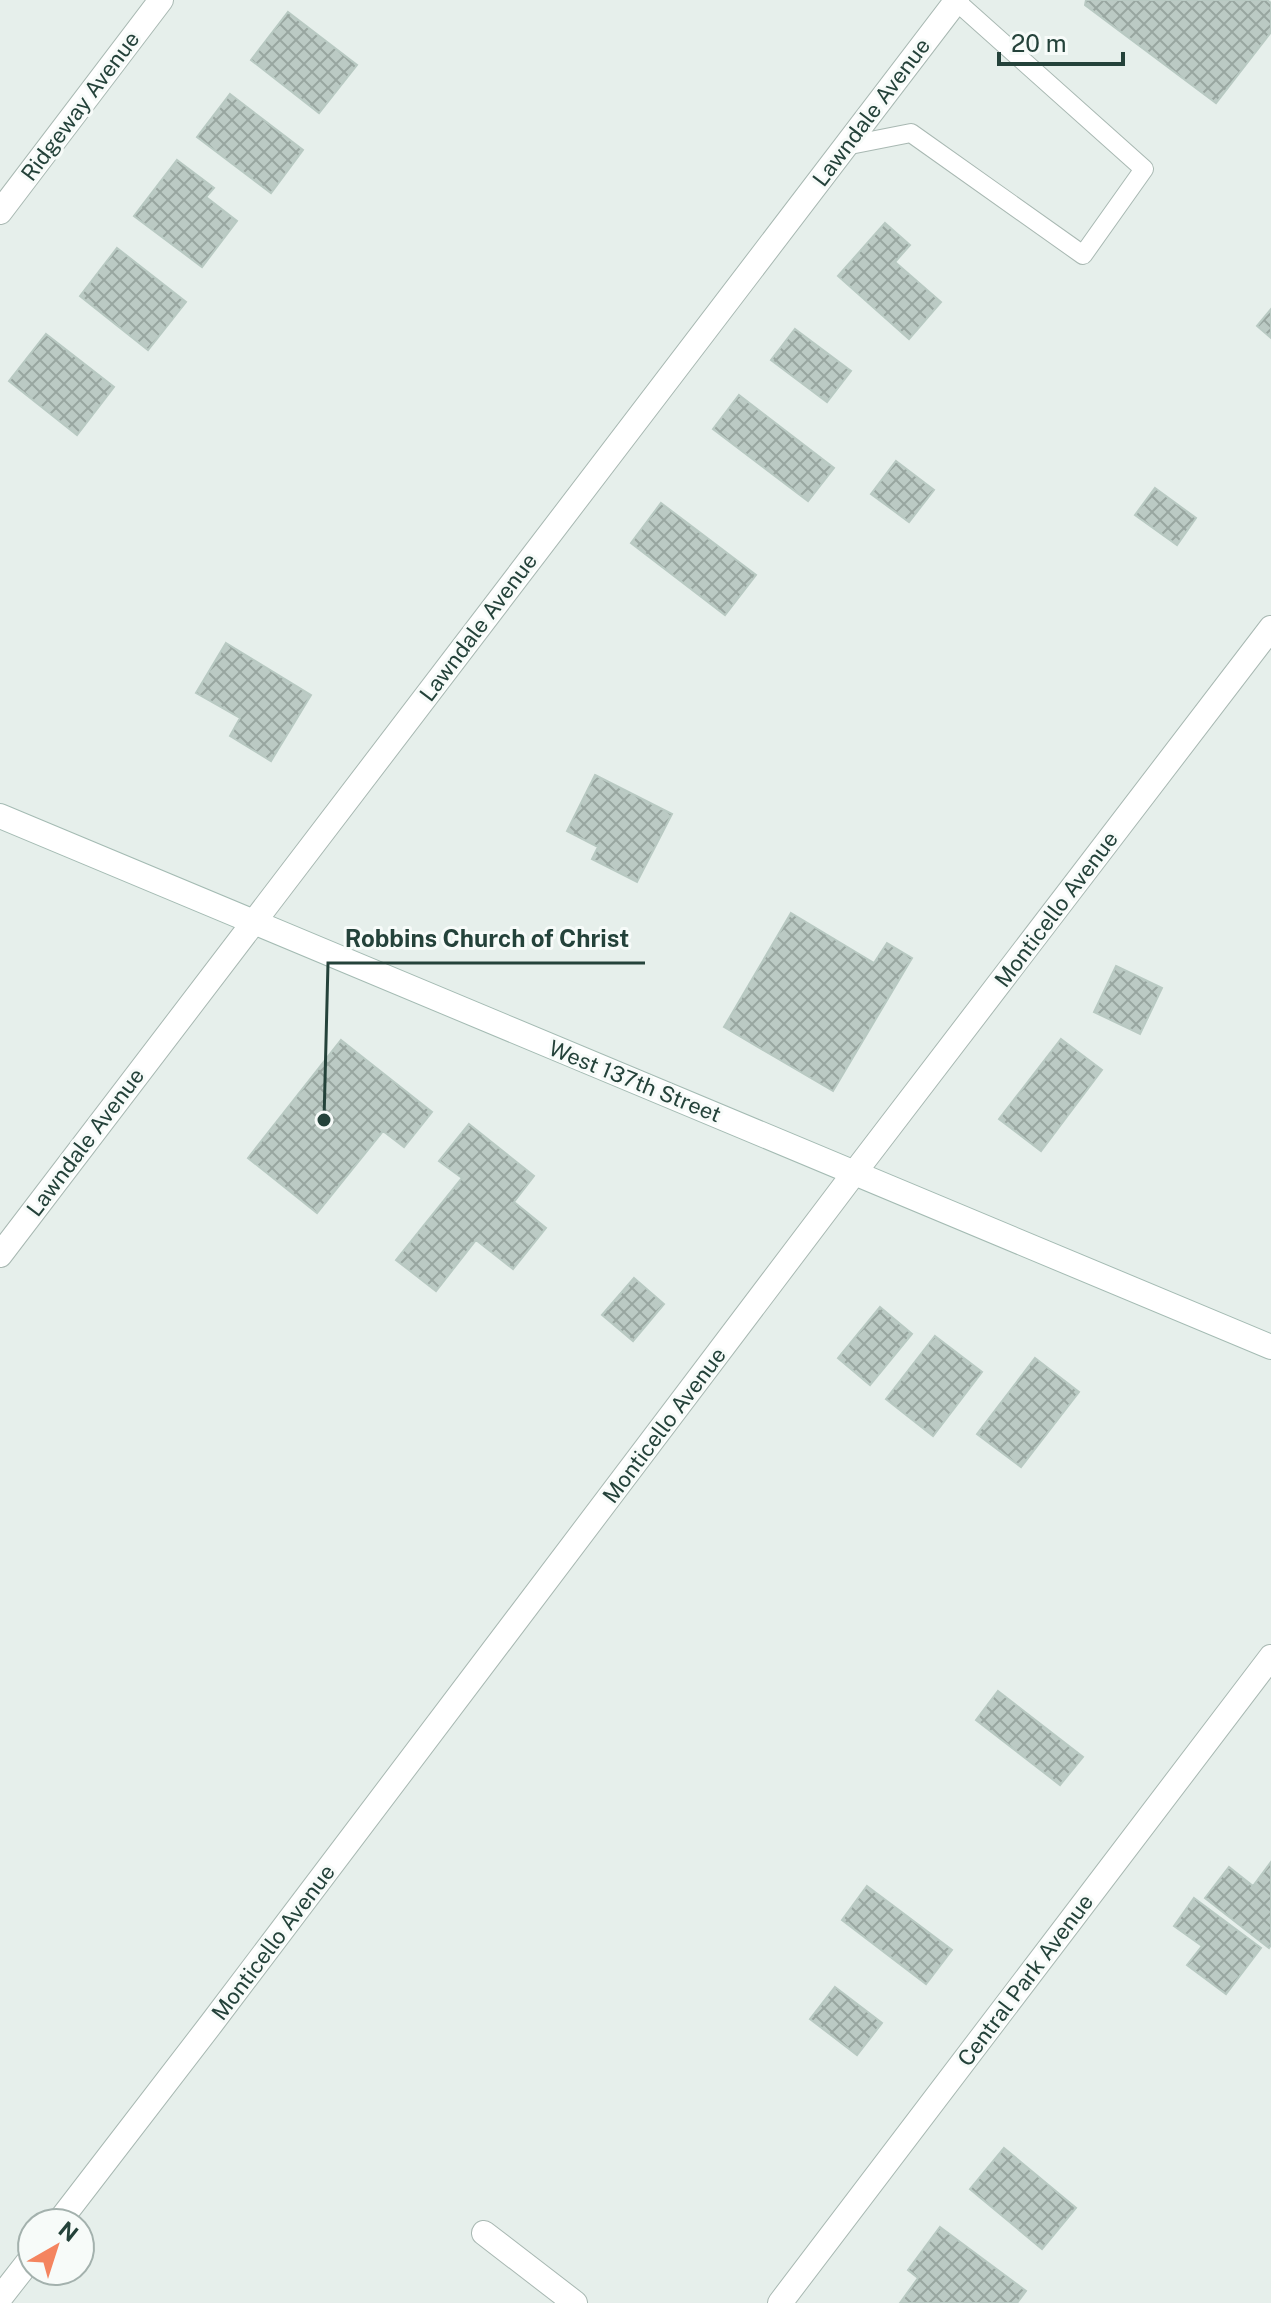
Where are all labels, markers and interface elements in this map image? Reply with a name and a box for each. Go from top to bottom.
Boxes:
scale bar [999,16,1123,66]
street label: Ridgeway Avenue [15,26,145,186]
text: 20 m [1011,29,1067,57]
street label: Lawndale Avenue [807,33,935,191]
street label: Lawndale Avenue [414,548,542,706]
street label: Monticello Avenue [989,826,1123,992]
callout: Robbins Church of Christ [328,915,645,963]
text: Robbins Church of Christ [345,924,629,952]
street label: West 137th Street [545,1035,725,1127]
street label: Lawndale Avenue [21,1063,149,1221]
street label: Monticello Avenue [597,1342,731,1508]
street label: Monticello Avenue [206,1859,340,2025]
street label: Central Park Avenue [952,1889,1098,2071]
north arrow [16,2207,96,2287]
text: N [54,2216,83,2247]

